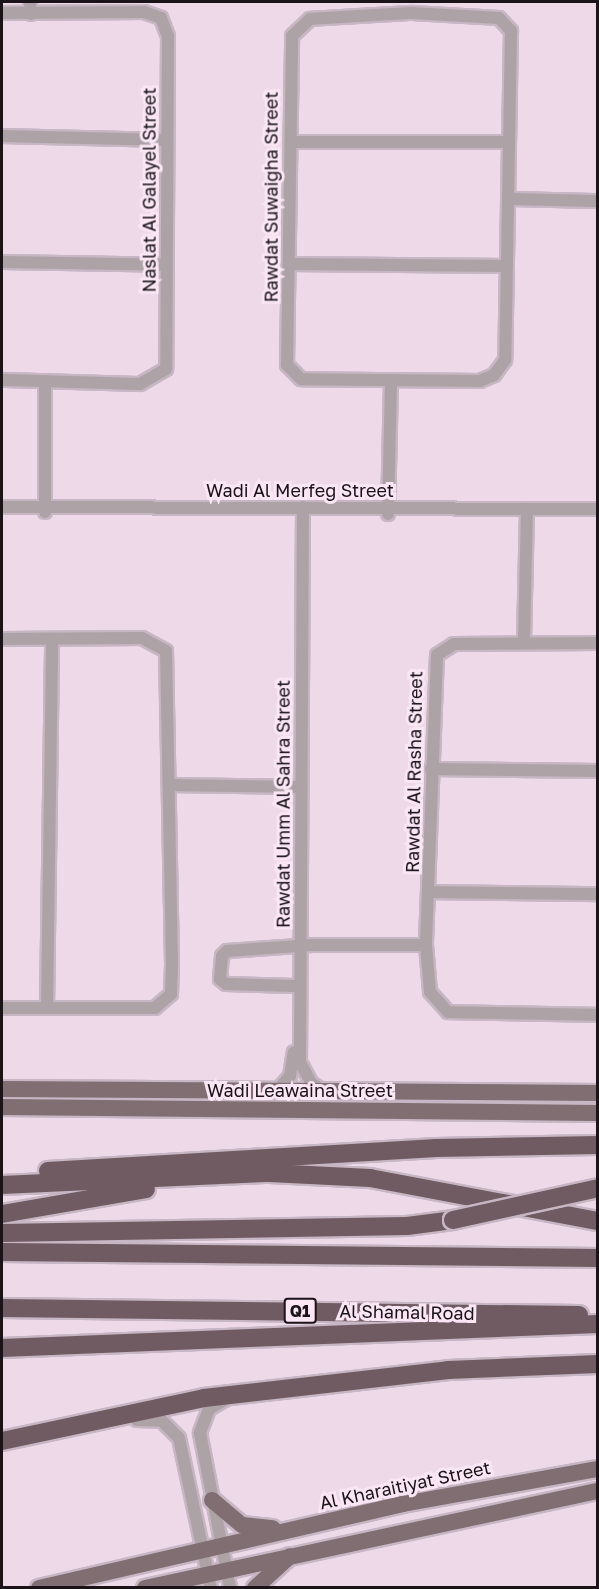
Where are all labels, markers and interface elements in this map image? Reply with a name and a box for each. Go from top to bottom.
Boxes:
street label: Naslat Al Galayel Street [138,88,160,292]
street label: Rawdat Suwaigha Street [260,92,282,302]
street label: Wadi Al Merfeg Street [206,479,394,501]
street label: Rawdat Al Rasha Street [401,671,427,873]
street label: Rawdat Umm Al Sahra Street [272,680,294,928]
street label: Wadi Leawaina Street [207,1079,393,1101]
road number: Q1 [284,1298,316,1324]
street label: Al Shamal Road [339,1300,475,1324]
street label: Al Kharaitiyat Street [318,1456,492,1514]

